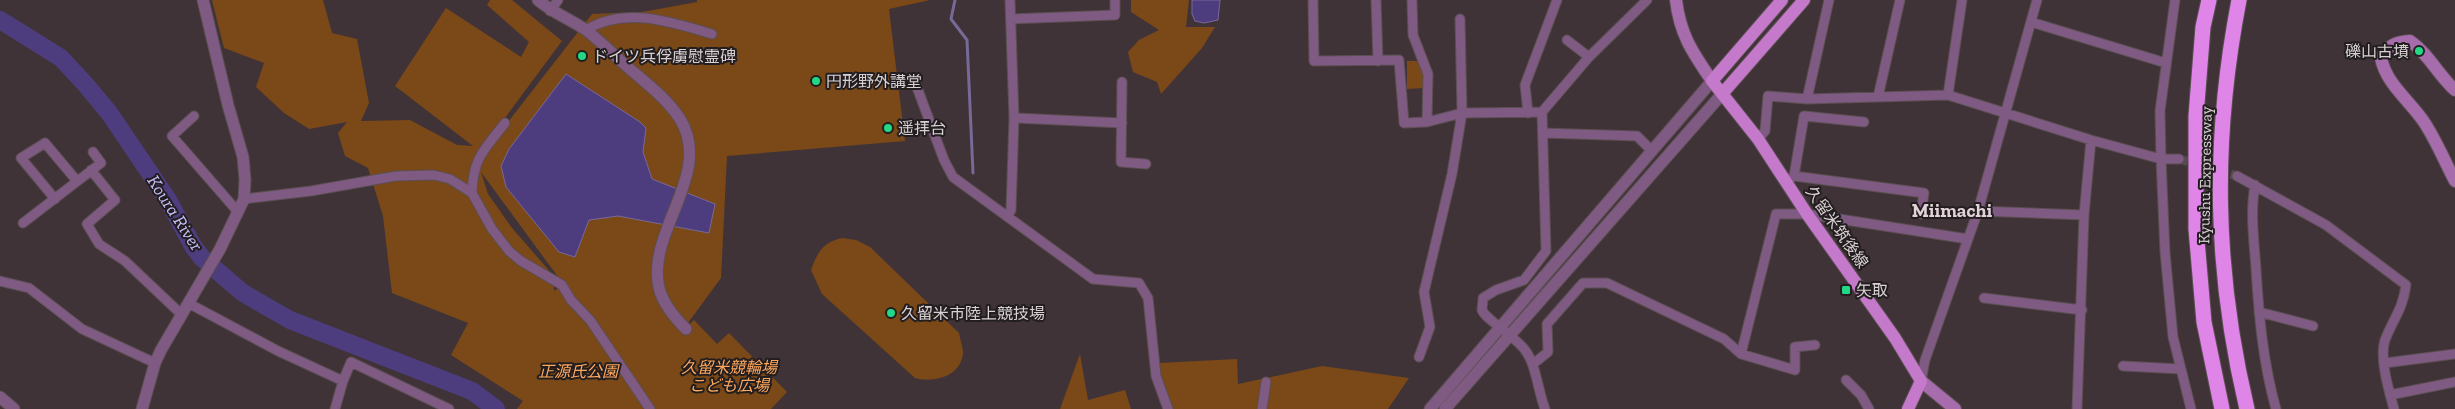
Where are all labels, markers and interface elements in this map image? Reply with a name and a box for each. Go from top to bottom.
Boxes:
place label: 礫山古墳 [2345,42,2409,61]
marker: 礫山古墳 [2413,45,2425,57]
place label: ドイツ兵俘虜慰霊碑 [592,47,736,66]
marker: ドイツ兵俘虜慰霊碑 [576,50,588,62]
place label: 円形野外講堂 [826,72,922,91]
marker: 円形野外講堂 [810,75,822,87]
street label: Kyushu Expressway [2194,105,2216,244]
place label: 遥拝台 [898,119,946,138]
marker: 遥拝台 [882,122,894,134]
water label: Koura River [142,171,208,256]
street label: 久留米筑後線 [1802,182,1872,272]
district label: Miimachi [1912,199,1992,222]
place label: 矢取 [1856,281,1888,300]
marker: 矢取 [1840,284,1852,296]
place label: 久留米市陸上競技場 [901,304,1045,323]
marker: 久留米市陸上競技場 [885,307,897,319]
park label: 久留米競輪場 こども広場 [681,358,779,395]
park label: 正源氏公園 [538,362,620,381]

